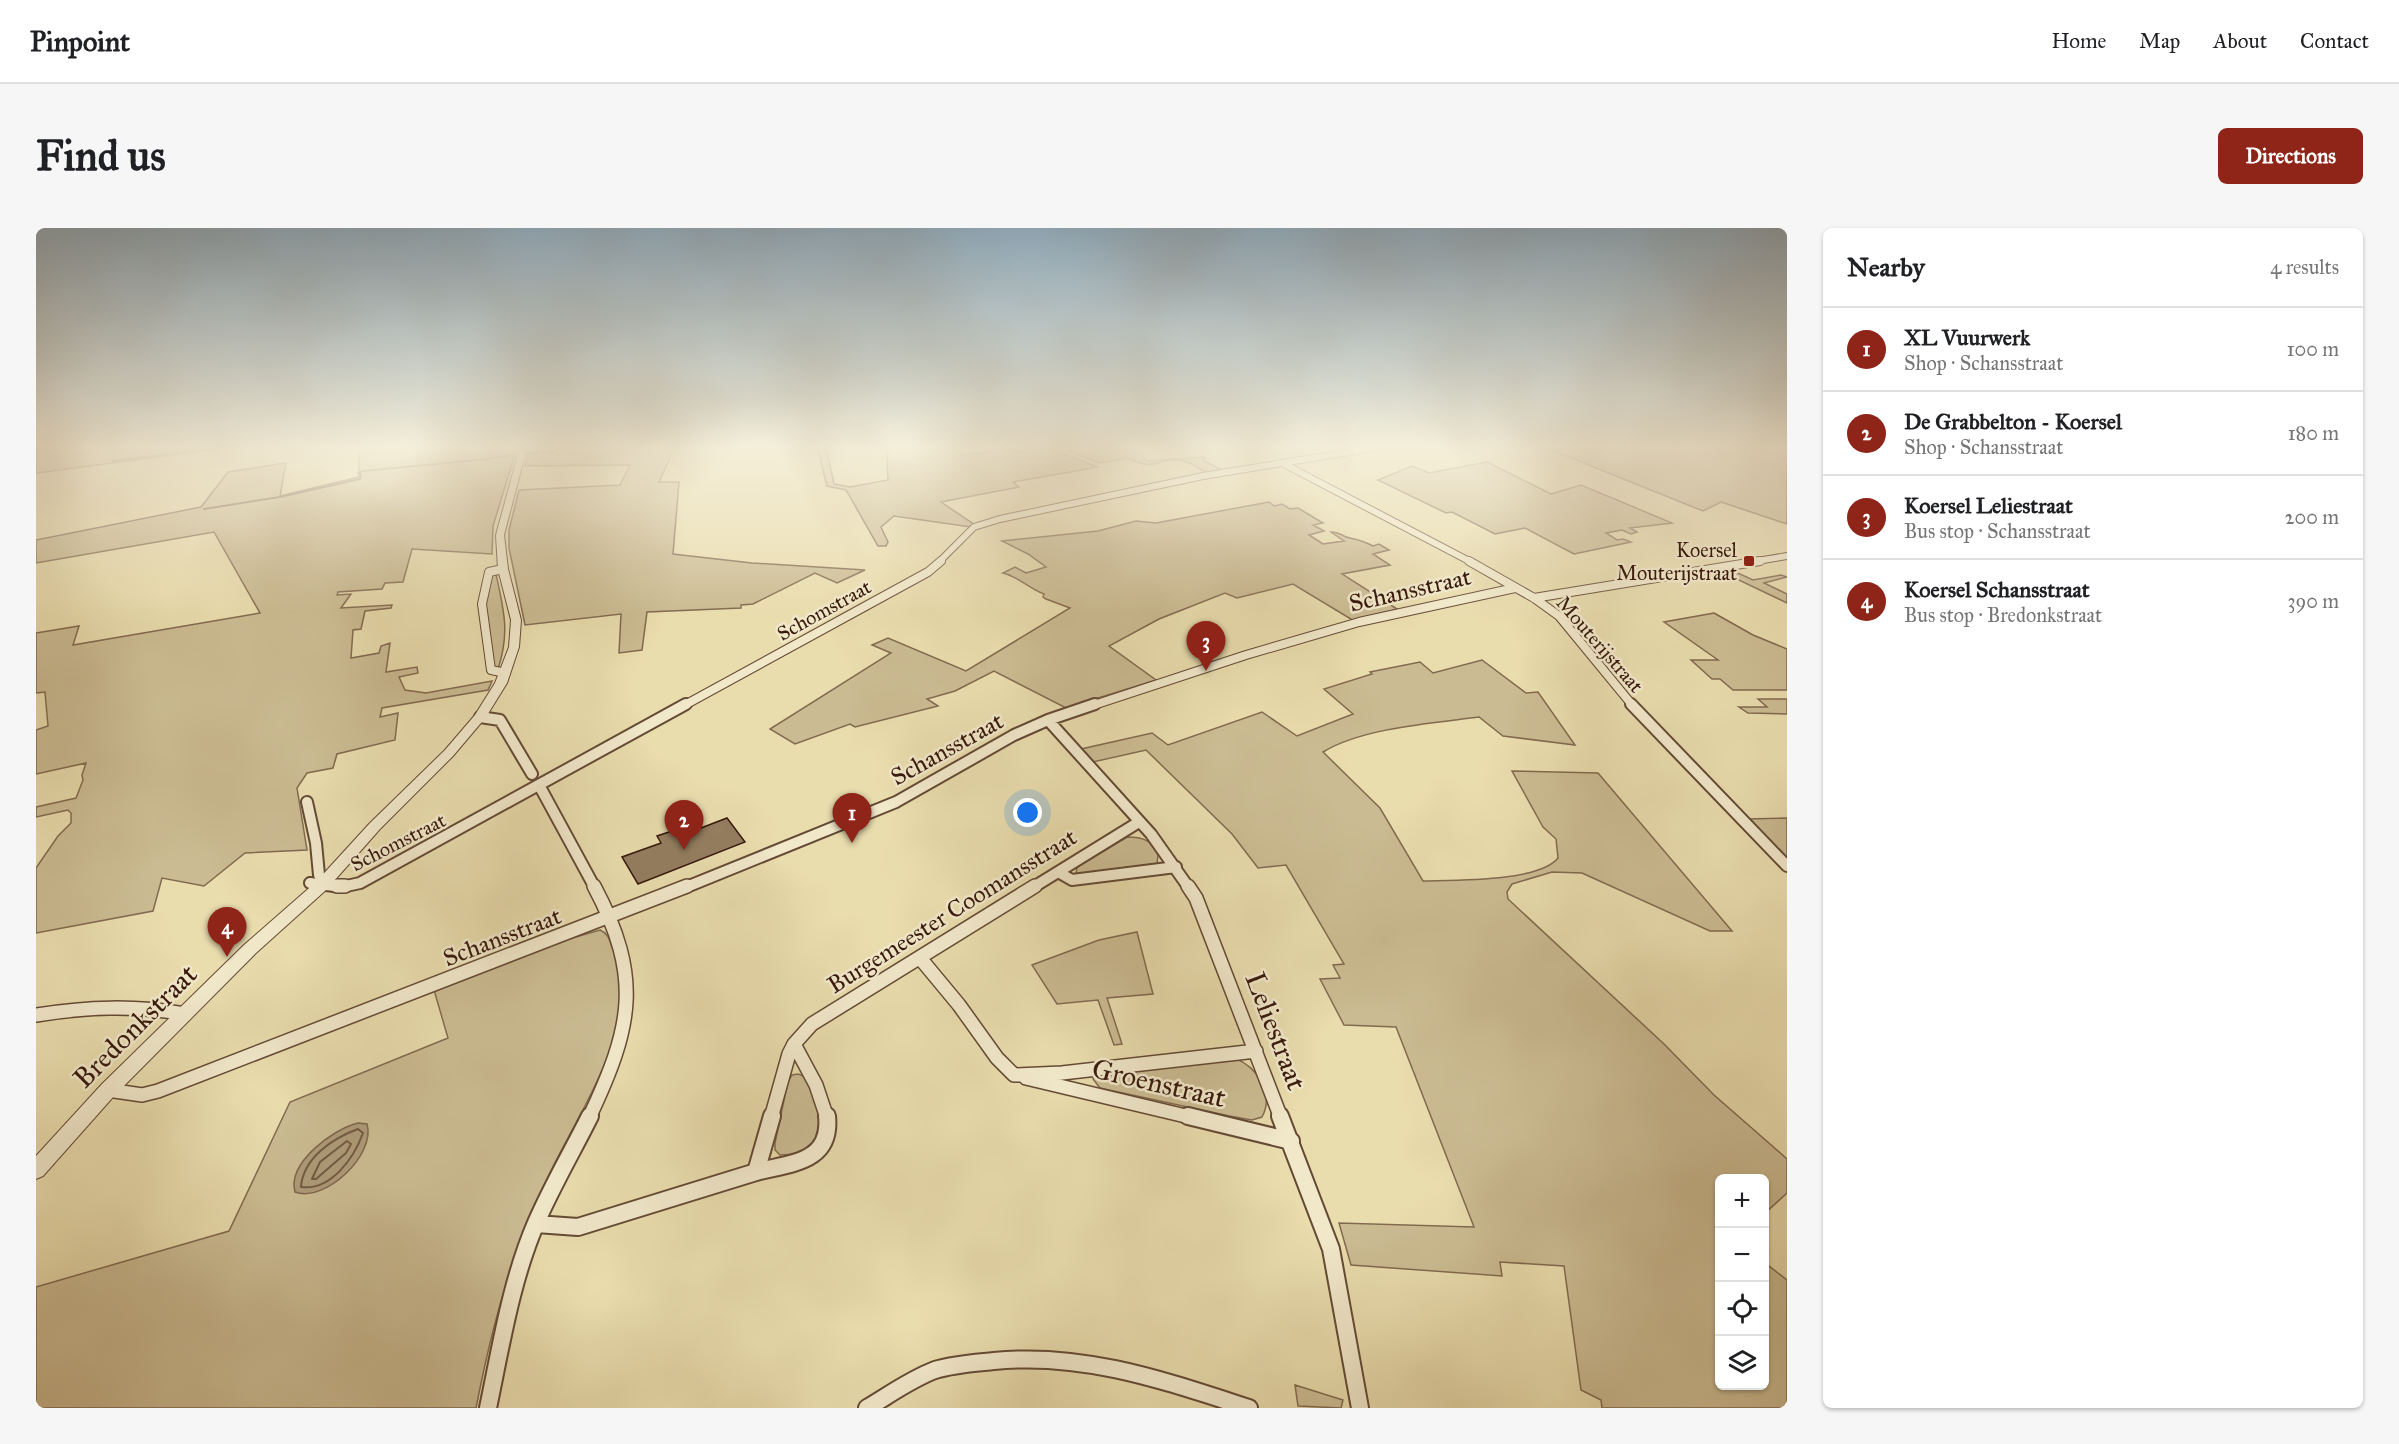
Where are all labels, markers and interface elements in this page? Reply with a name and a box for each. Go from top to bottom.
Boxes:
text: Pinpoint [30,24,130,59]
text: Home [2051,28,2106,54]
text: Map [2139,28,2180,54]
text: About [2213,28,2267,54]
text: Contact [2300,28,2369,54]
button: Directions [2218,128,2363,184]
text: Find us [36,130,166,182]
text: Nearby [1847,251,1925,283]
text: 4 results [2270,255,2339,279]
text: XL Vuurwerk [1904,324,2030,351]
text: 1 [1863,337,1870,361]
text: 100 m [2287,337,2339,361]
text: Shop · Schansstraat [1904,351,2063,375]
text: De Grabbelton - Koersel [1904,408,2122,435]
text: 2 [1862,421,1871,445]
text: 180 m [2288,421,2339,445]
text: Shop · Schansstraat [1904,435,2063,459]
text: Koersel Leliestraat [1904,492,2073,519]
text: 3 [1863,505,1871,529]
text: 200 m [2285,505,2339,529]
text: Bus stop · Schansstraat [1904,519,2091,543]
place label: Koersel Mouterijstraat [1617,538,1738,585]
marker: Koersel Mouterijstraat [1742,554,1756,568]
street label: Schansstraat [1346,561,1474,619]
street label: Schomstraat [773,574,875,646]
text: Koersel Schansstraat [1904,576,2090,603]
text: 4 [1861,589,1872,613]
text: 390 m [2288,589,2339,613]
street label: Mouterijstraat [1551,591,1649,697]
text: Bus stop · Bredonkstraat [1904,603,2102,627]
pin: 3 [1186,622,1226,671]
street label: Schansstraat [885,706,1009,792]
pin: 1 [832,794,872,843]
your location [1013,798,1042,827]
pin: 2 [664,800,704,850]
street label: Schomstraat [346,808,450,876]
street label: Burgemeester Coomansstraat [822,822,1083,1000]
street label: Schansstraat [439,901,566,973]
pin: 4 [208,908,246,957]
street label: Bredonkstraat [66,957,204,1095]
street label: Leliestraat [1238,967,1314,1095]
street label: Groenstraat [1089,1051,1229,1115]
map controls [1715,1174,1769,1390]
button: + [1715,1174,1769,1228]
button: − [1715,1228,1769,1282]
button: locate [1715,1282,1769,1336]
button: layers [1715,1336,1769,1390]

